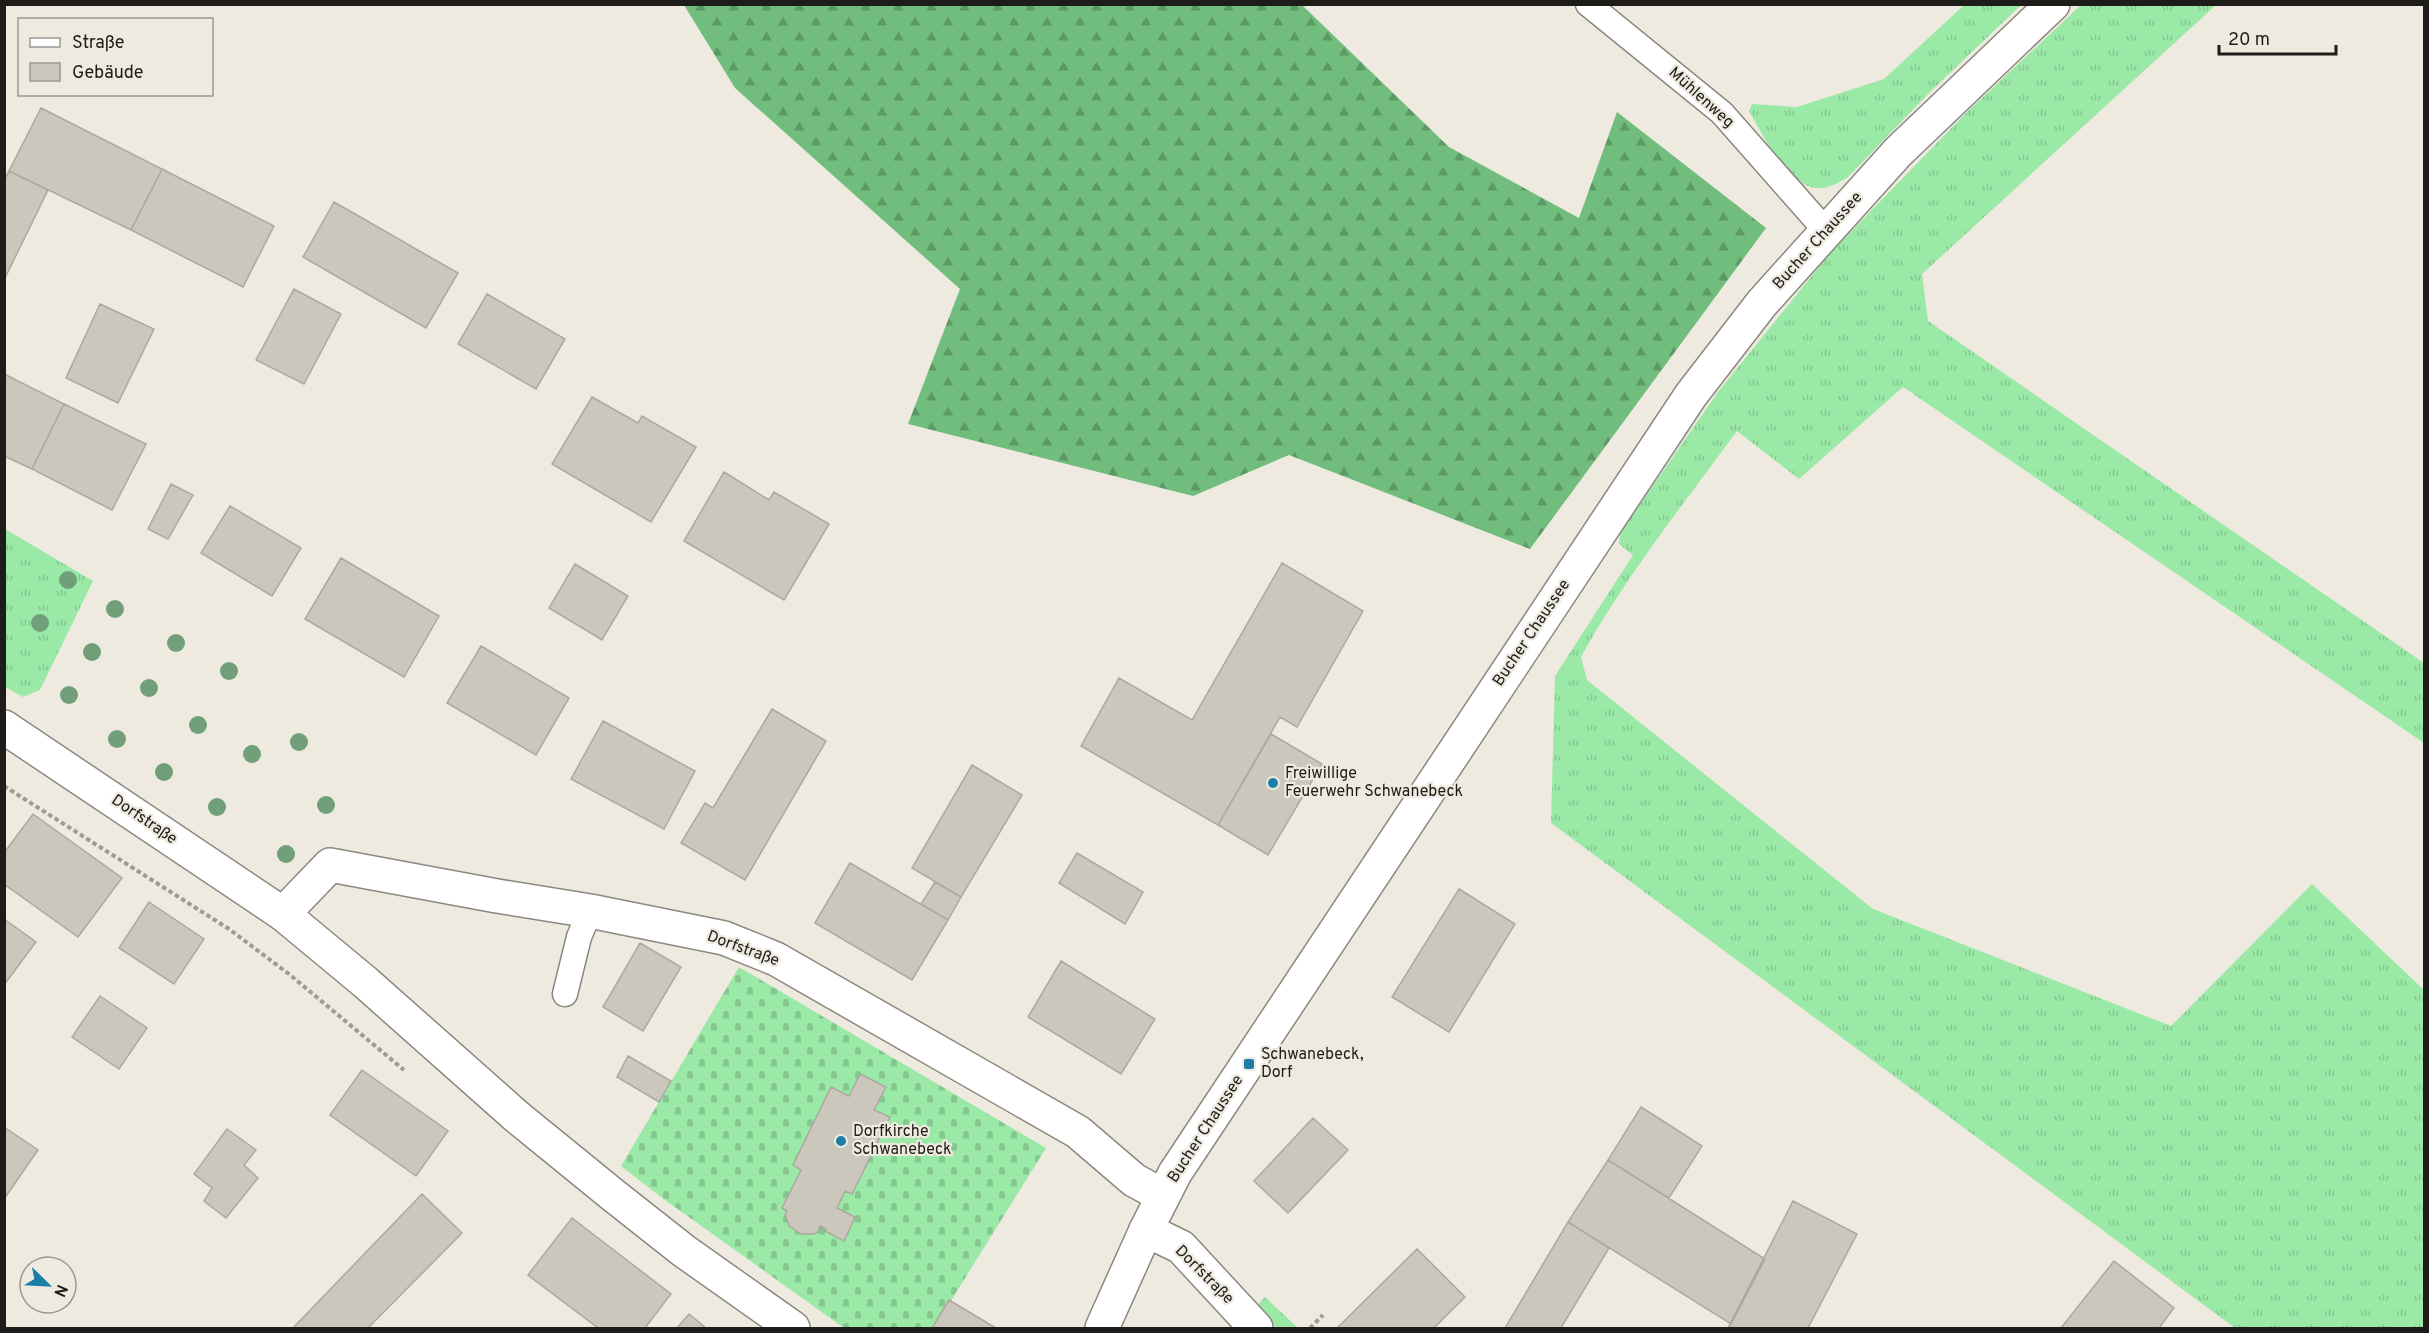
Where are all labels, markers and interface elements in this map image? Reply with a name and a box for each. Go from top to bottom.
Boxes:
legend [18,18,213,96]
scale bar [2219,18,2336,56]
text: 20 m [2228,29,2270,52]
text: Straße [72,32,124,55]
text: Gebäude [72,62,144,85]
street label: Mühlenweg [1664,63,1738,133]
street label: Bucher Chaussee [1769,188,1867,294]
street label: Bucher Chaussee [1489,576,1575,690]
place label: Freiwillige Feuerwehr Schwanebeck [1285,764,1463,802]
marker: Freiwillige Feuerwehr Schwanebeck [1266,776,1280,790]
street label: Dorfstraße [107,791,181,849]
street label: Dorfstraße [704,927,782,971]
place label: Schwanebeck, Dorf [1261,1045,1364,1083]
marker: Schwanebeck, Dorf [1242,1057,1256,1071]
street label: Bucher Chaussee [1164,1071,1248,1187]
place label: Dorfkirche Schwanebeck [853,1122,952,1160]
marker: Dorfkirche Schwanebeck [834,1134,848,1148]
street label: Dorfstraße [1170,1241,1238,1309]
north arrow [18,1255,78,1315]
text: N [48,1281,71,1300]

